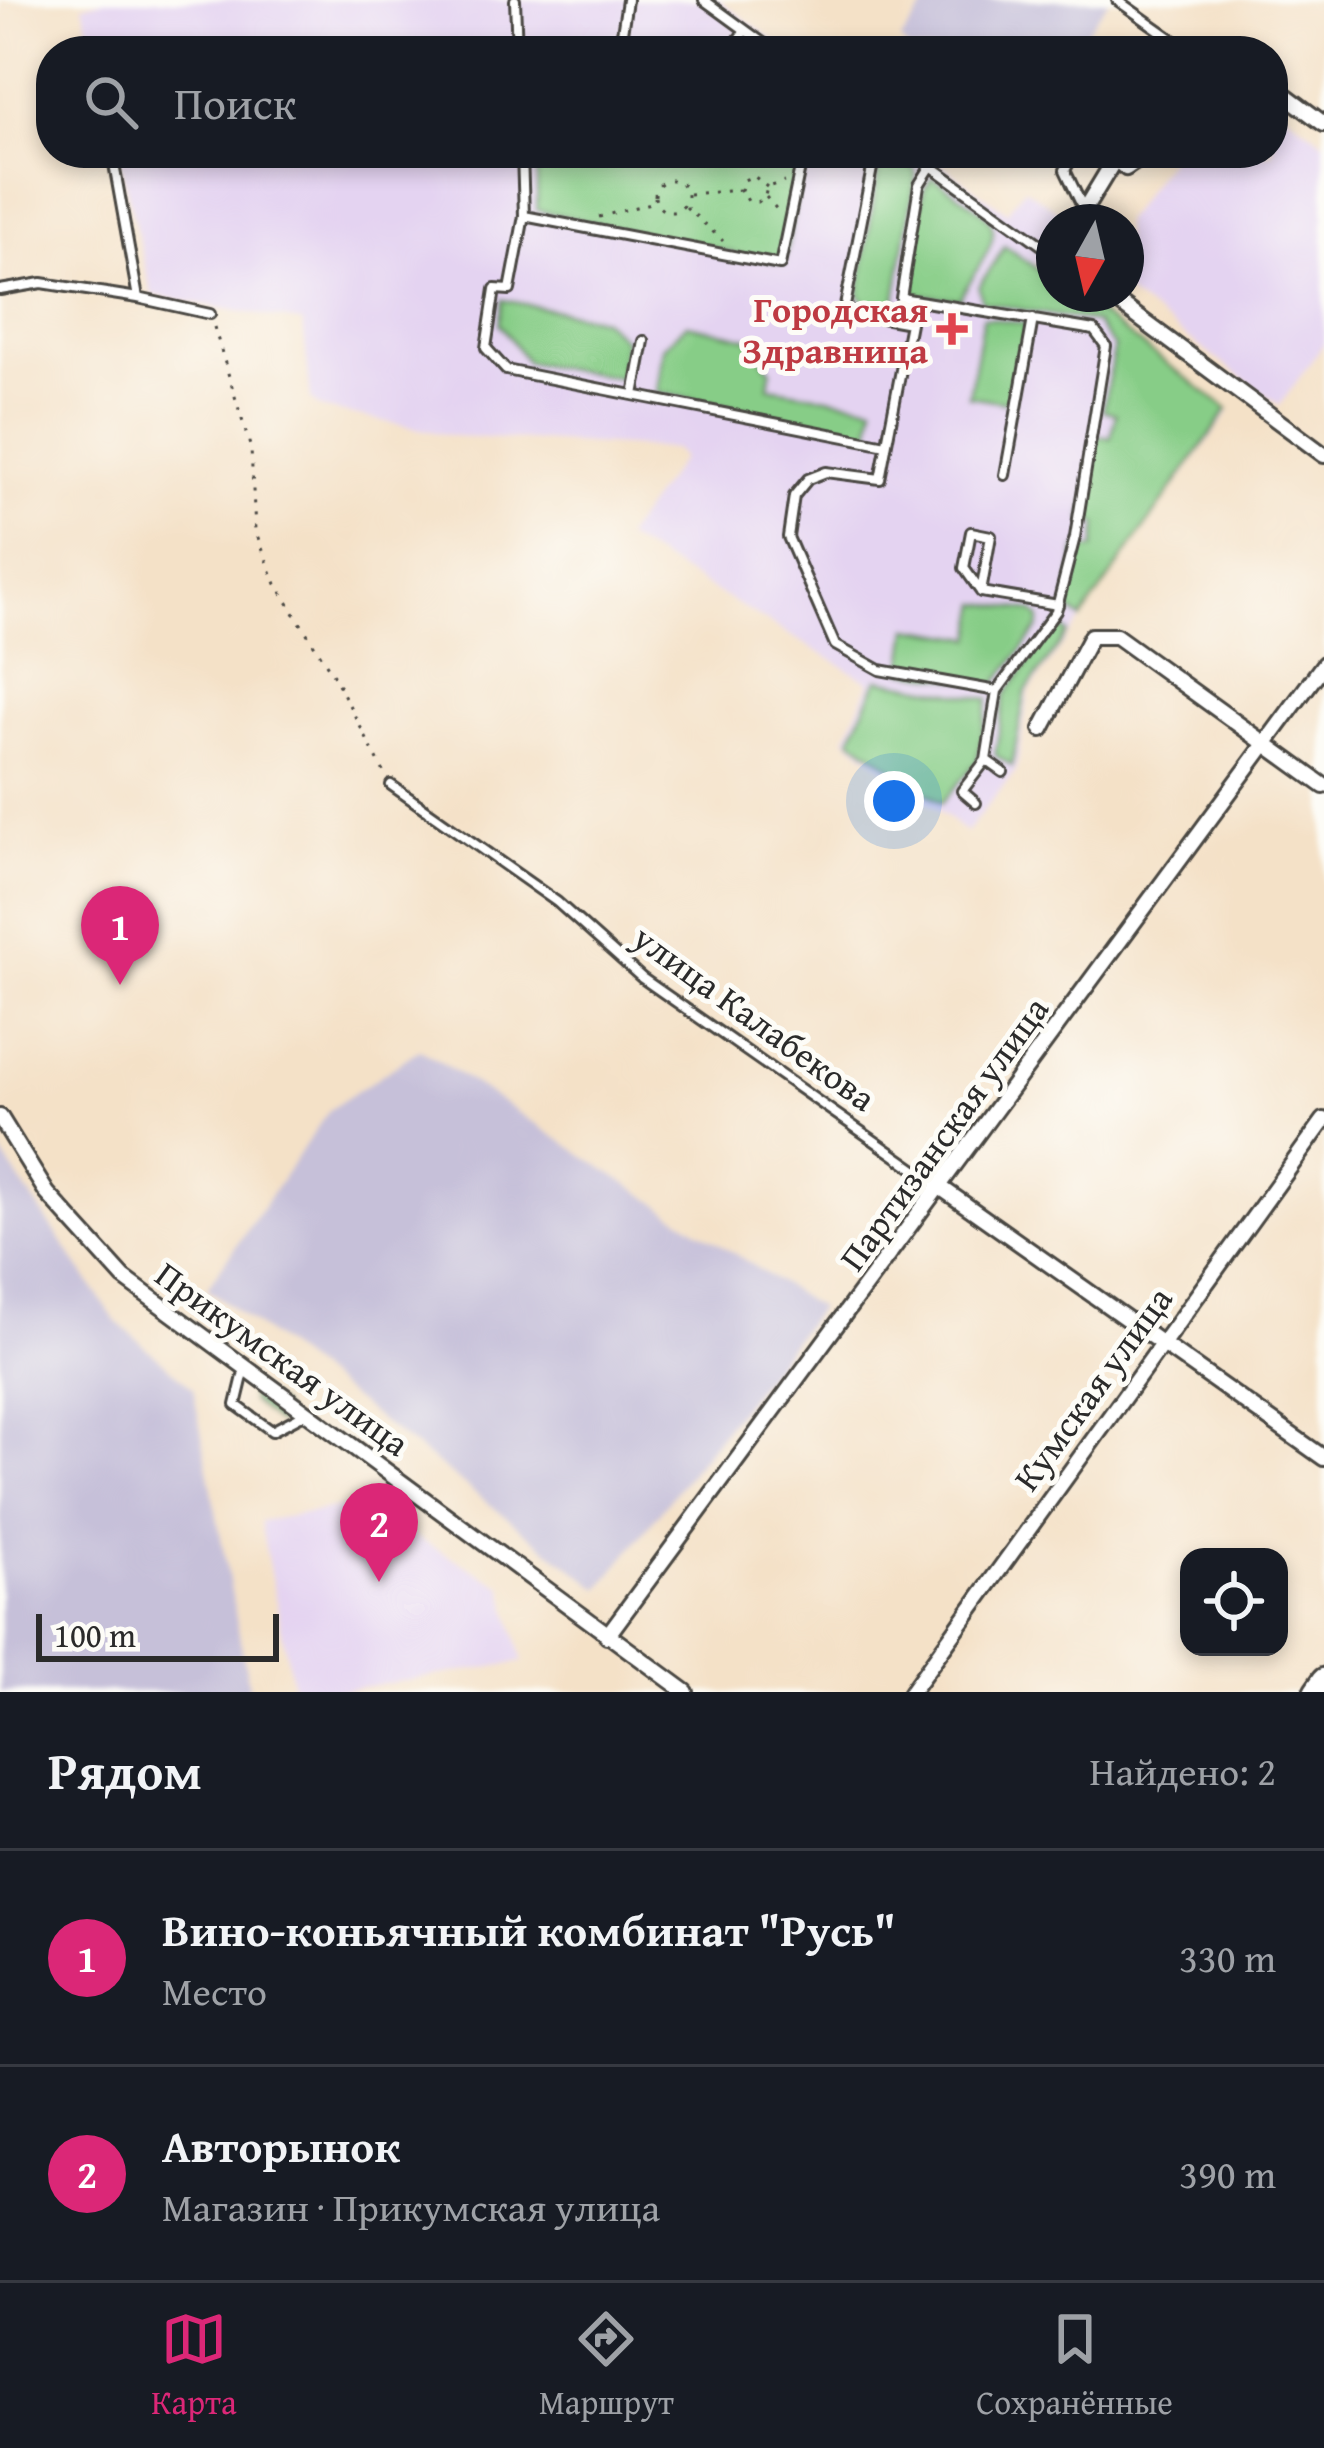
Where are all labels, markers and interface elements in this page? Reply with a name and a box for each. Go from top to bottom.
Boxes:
search box [36,36,1288,168]
icon: search [78,69,144,135]
text: Поиск [174,70,296,135]
north arrow [1036,204,1144,312]
place label: Городская Здравница [742,282,929,376]
marker: Городская Здравница [939,316,965,342]
your location [864,771,924,831]
pin: 1 [81,886,159,985]
street label: улица Калабекова [622,910,887,1123]
street label: Партизанская улица [825,985,1061,1281]
street label: Прикумская улица [145,1248,421,1468]
street label: Кумская улица [1000,1275,1184,1501]
pin: 2 [340,1483,418,1582]
map controls [1180,1548,1288,1656]
button: locate [1180,1548,1288,1656]
scale bar [36,1608,279,1661]
text: 100 m [54,1611,136,1659]
text: Рядом [48,1733,202,1808]
text: Найдено: 2 [1089,1742,1276,1799]
text: Вино-коньячный комбинат "Русь" [162,1897,896,1962]
text: 1 [77,1929,97,1986]
text: 330 m [1179,1929,1276,1986]
text: Место [162,1962,267,2019]
text: Авторынок [162,2113,400,2178]
text: 2 [77,2145,97,2202]
text: 390 m [1179,2145,1276,2202]
text: Магазин · Прикумская улица [162,2178,660,2235]
tab: Карта [151,2306,237,2426]
tab: Маршрут [539,2306,674,2426]
tab: Сохранённые [976,2306,1173,2426]

